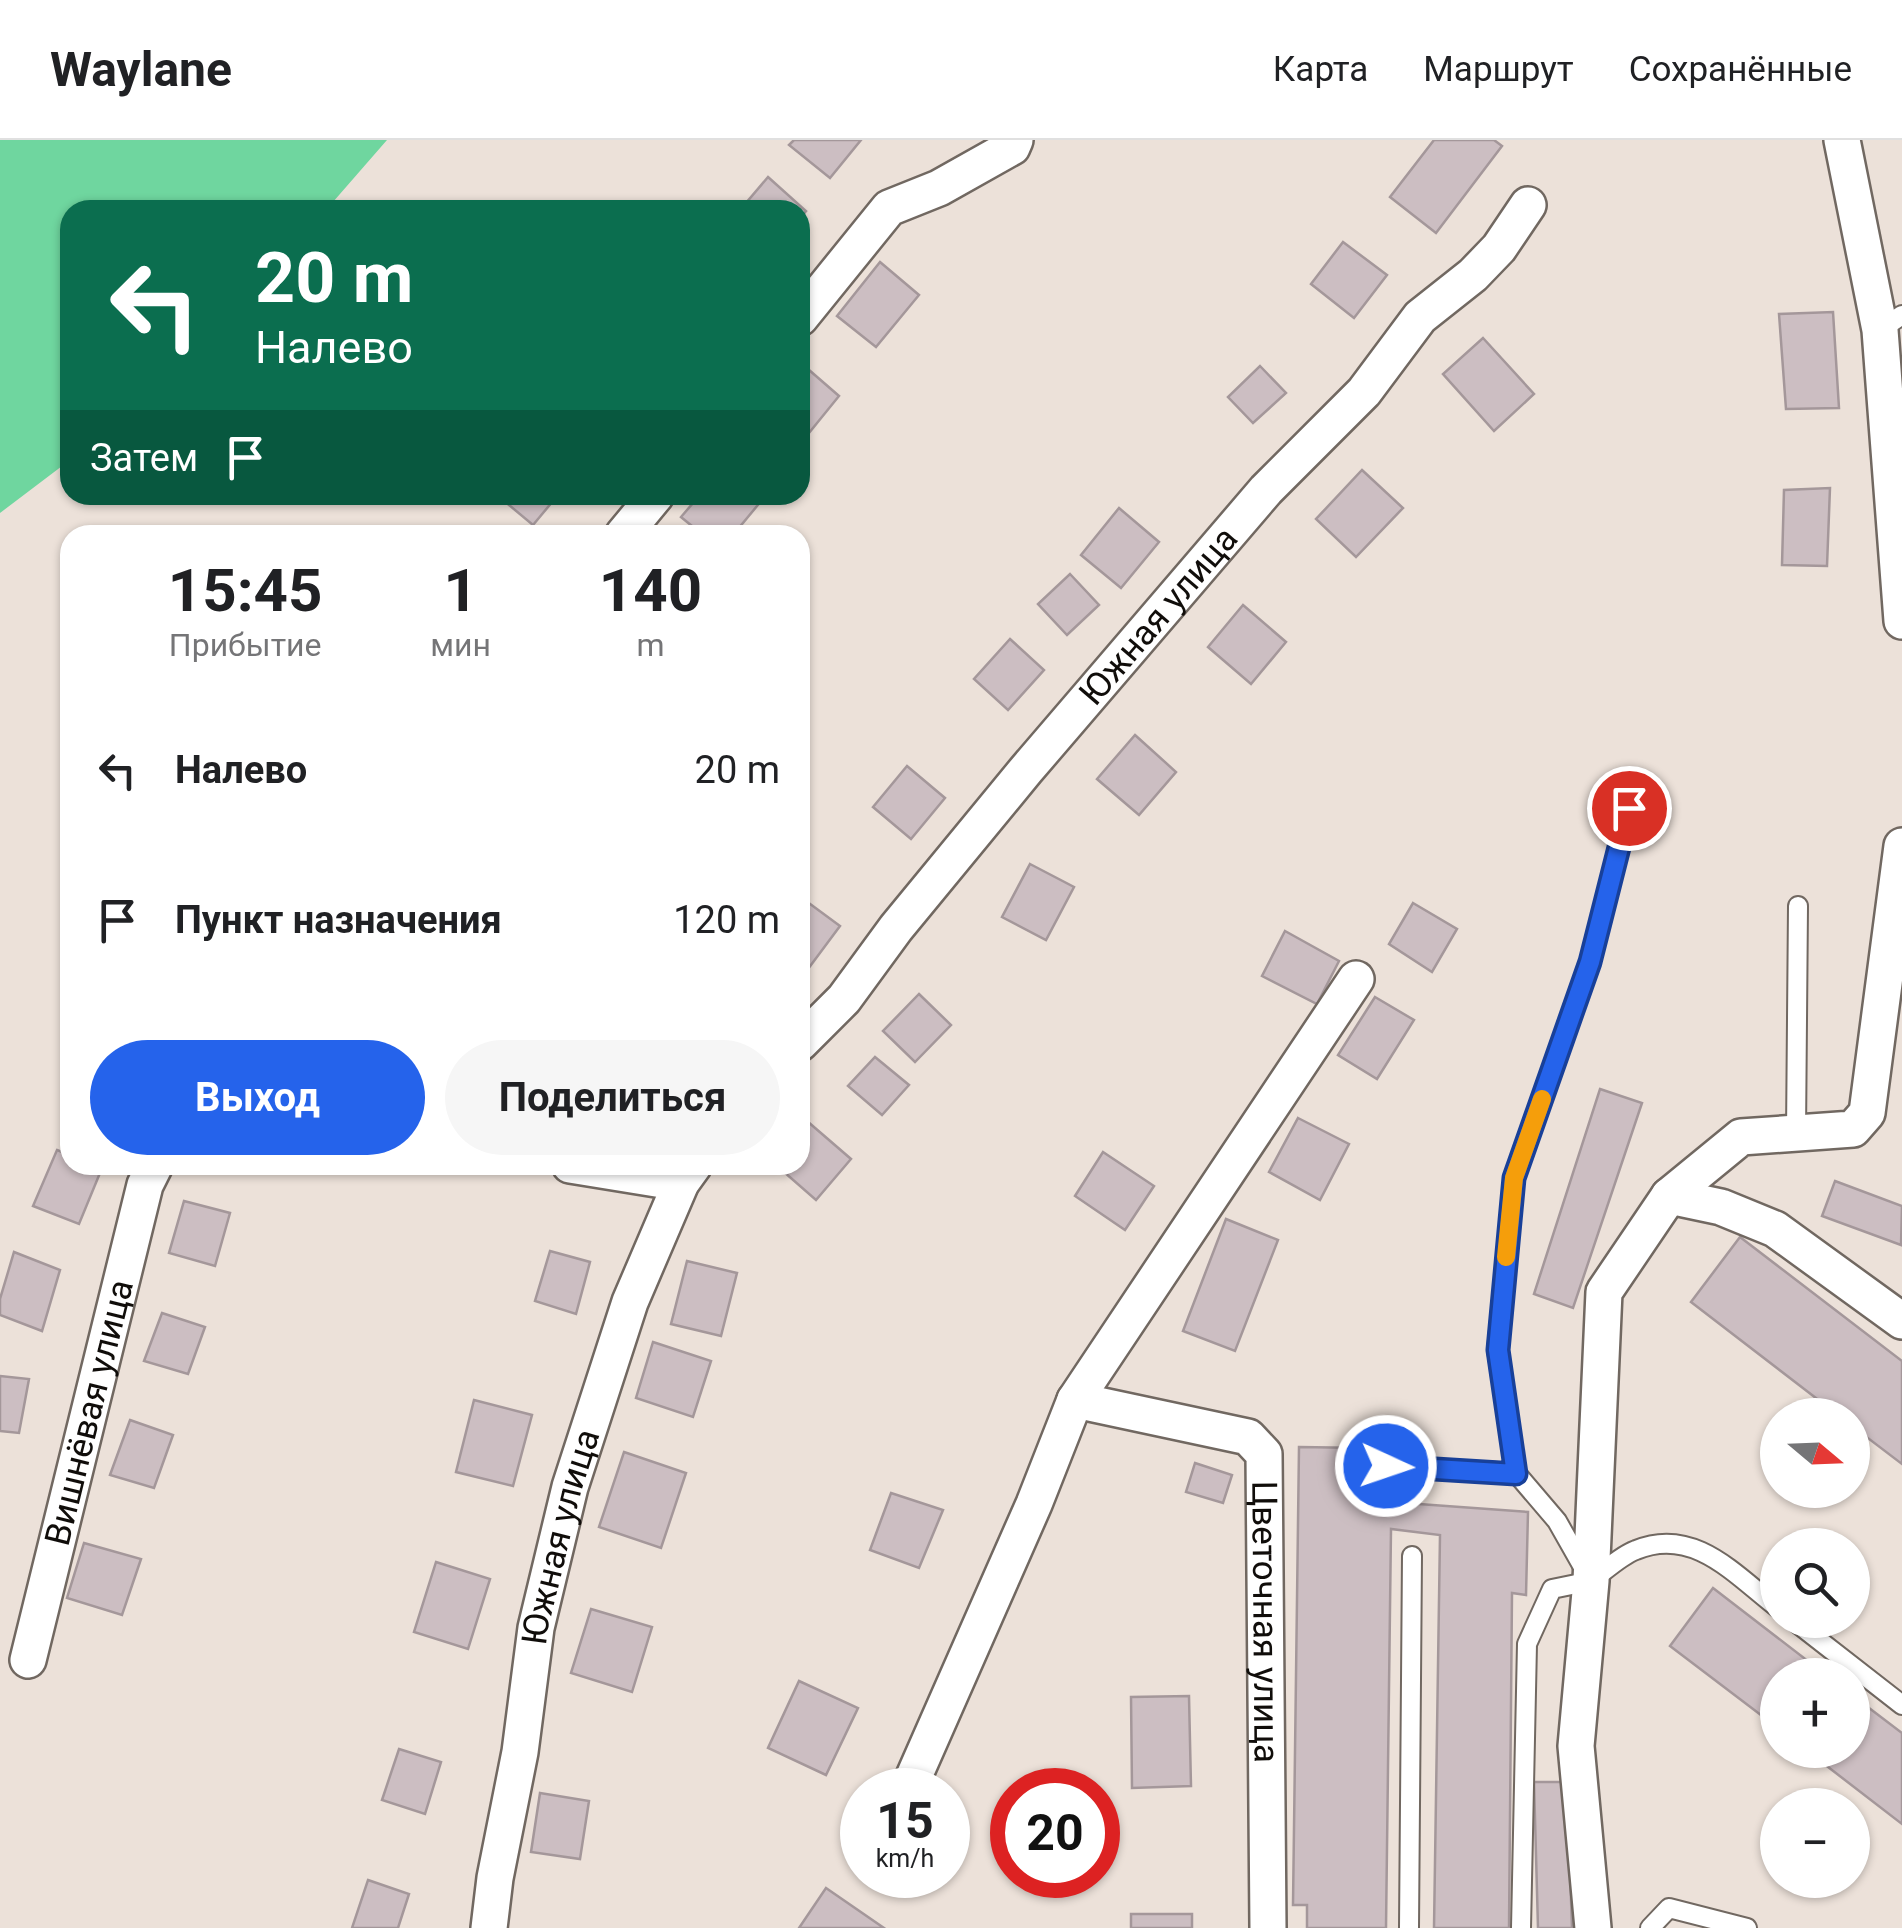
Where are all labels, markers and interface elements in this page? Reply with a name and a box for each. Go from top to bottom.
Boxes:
text: Waylane [50,41,232,98]
text: Карта [1273,49,1368,90]
text: Маршрут [1423,49,1574,90]
text: Сохранённые [1629,49,1852,90]
text: 20 m [255,237,413,319]
icon: left [90,240,220,370]
text: Налево [255,321,413,374]
icon: arrive [218,430,273,485]
text: Затем [90,436,198,480]
street label: Южная улица [1071,518,1246,713]
text: 15:45 [168,555,322,626]
text: 1 [443,555,478,626]
text: 140 [599,555,702,626]
text: Прибытие [169,626,321,664]
text: мин [430,626,491,664]
text: m [636,626,665,664]
icon: left [90,743,145,798]
text: Налево [175,748,307,792]
text: 20 m [695,748,780,792]
pin [1587,766,1672,851]
icon: arrive [1602,781,1657,836]
icon: arrive [90,893,145,948]
text: Пункт назначения [175,898,502,942]
text: 120 m [673,898,780,942]
button: Выход [90,1040,425,1155]
button: Поделиться [445,1040,780,1155]
street label: Вишнёвая улица [37,1275,141,1549]
north arrow [1760,1398,1870,1508]
map controls [1760,1398,1870,1898]
position arrow [1334,1414,1438,1518]
street label: Южная улица [514,1424,608,1647]
street label: Цветочная улица [1244,1480,1287,1763]
button: search [1760,1528,1870,1638]
button: + [1760,1658,1870,1768]
speed limit sign: 20 [990,1768,1120,1898]
button: − [1760,1788,1870,1898]
text: 15 [876,1792,934,1850]
text: km/h [876,1844,934,1873]

